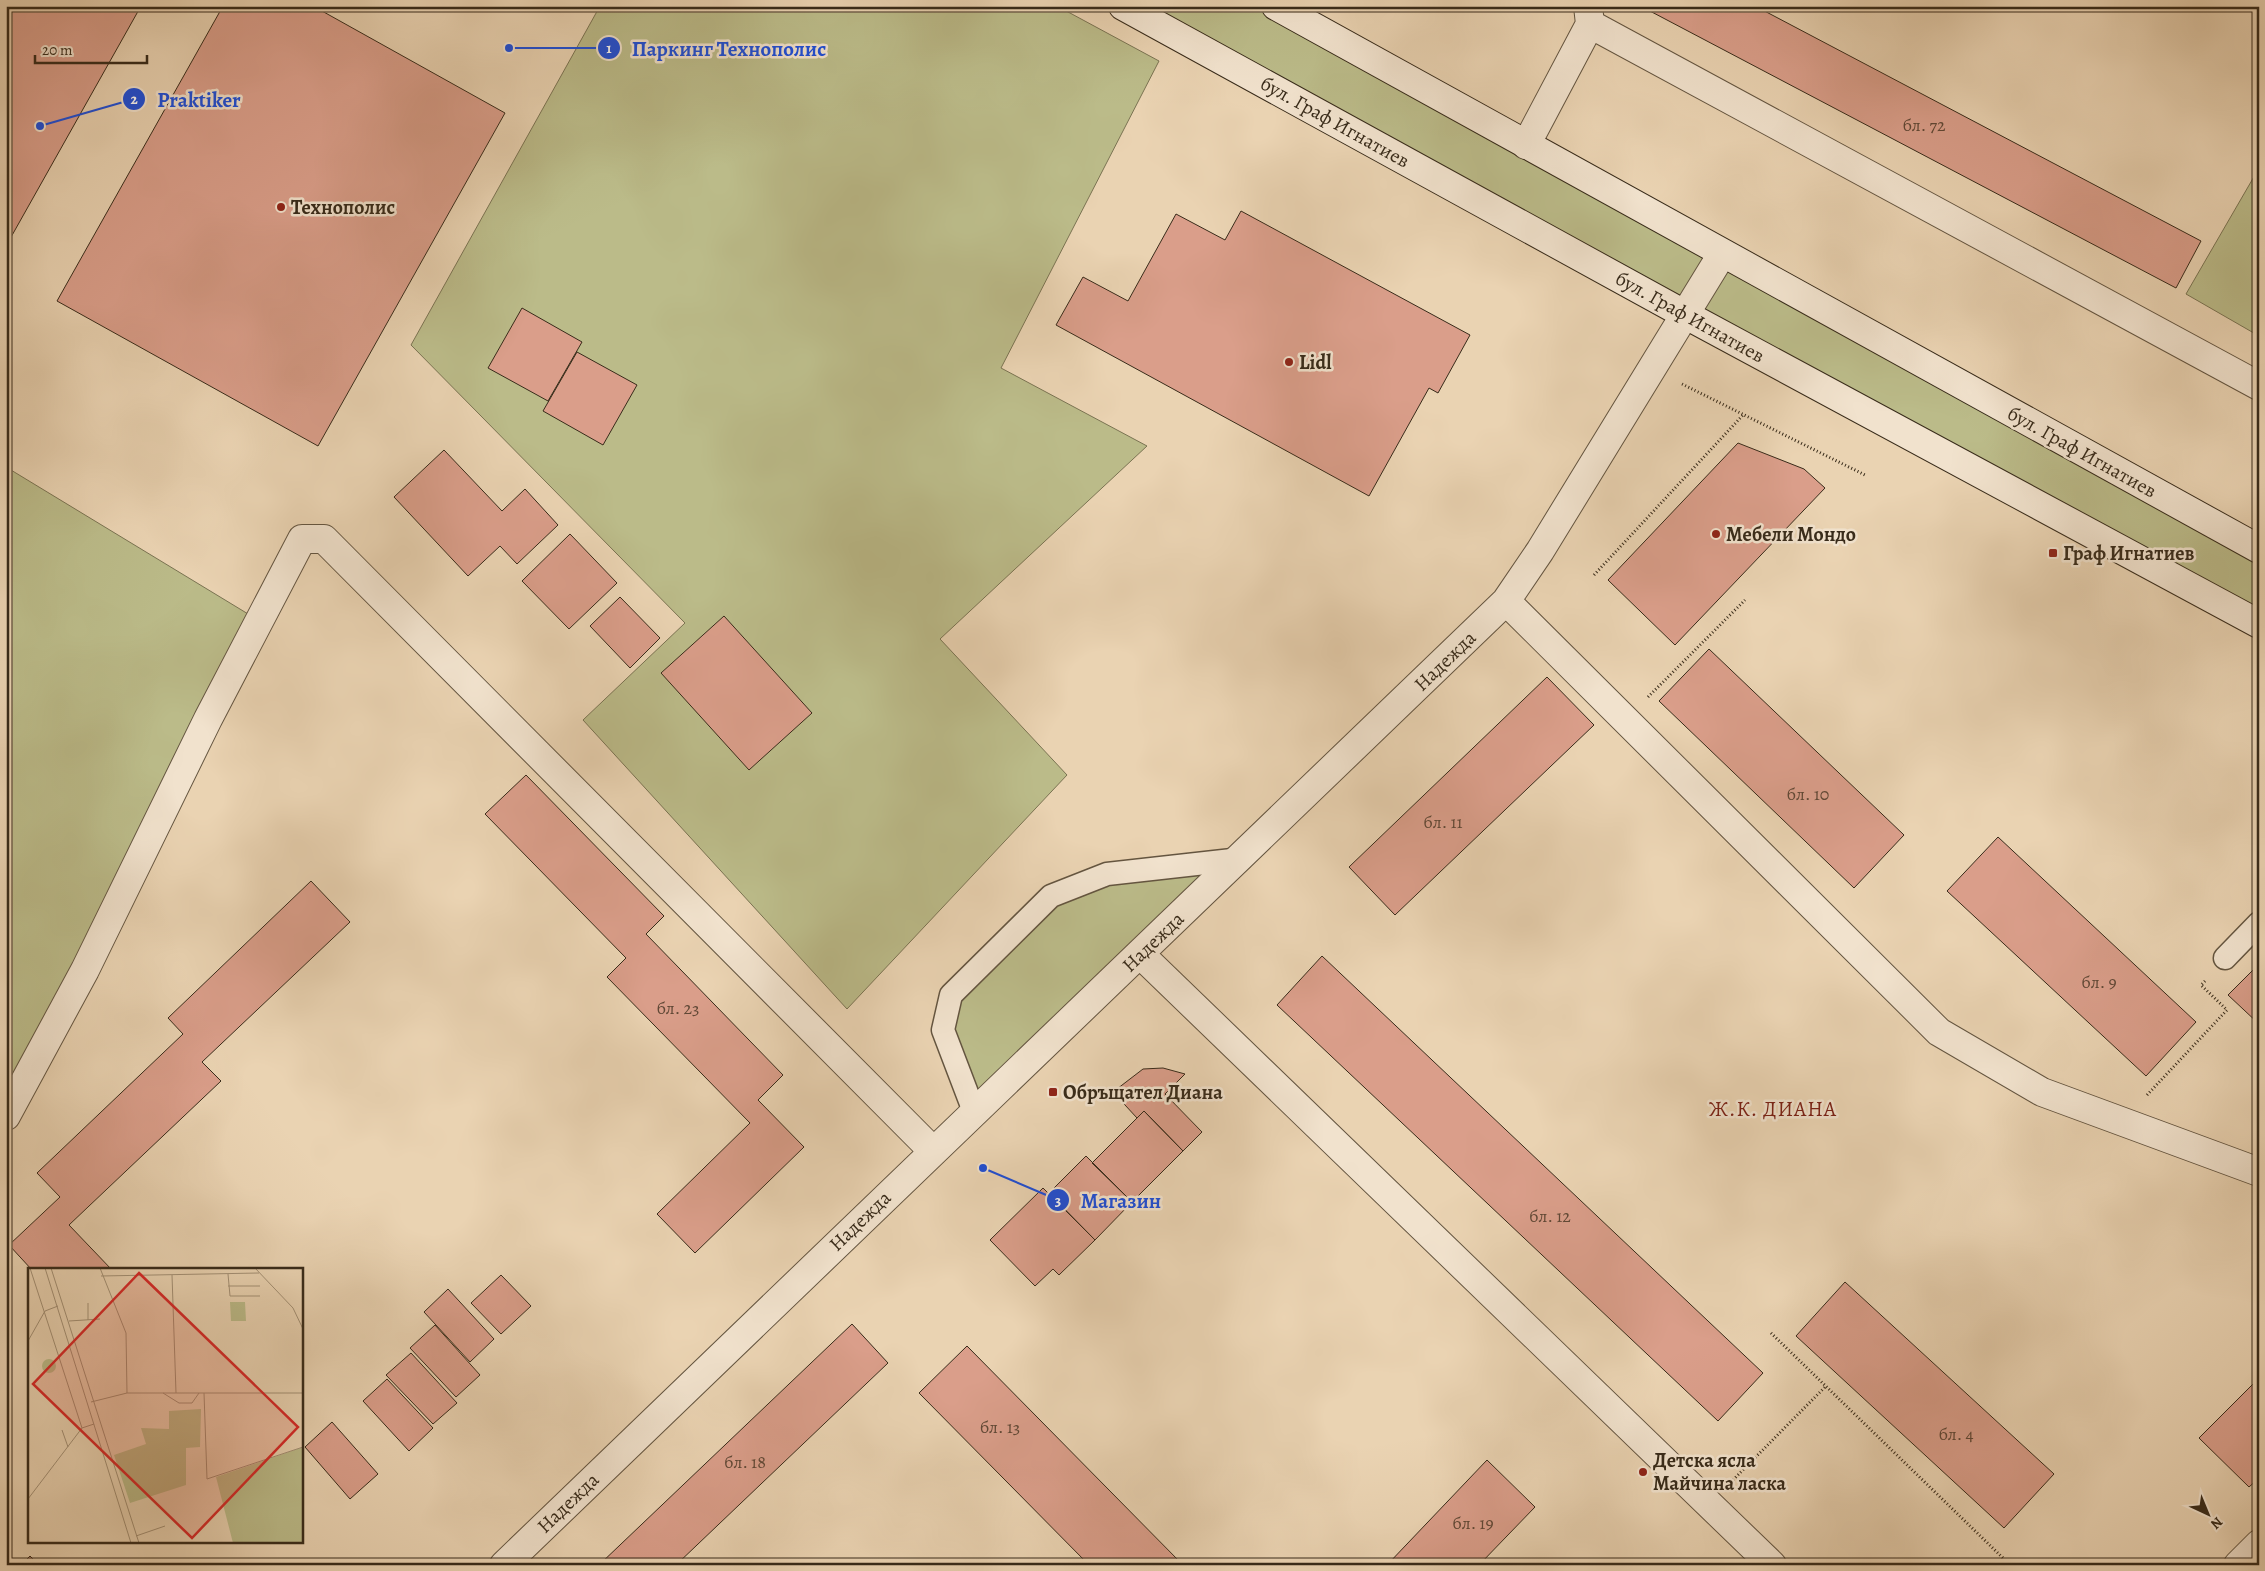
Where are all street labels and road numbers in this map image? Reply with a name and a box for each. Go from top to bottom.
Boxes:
street label: бул. Граф Игнатиев [1255,70,1415,174]
street label: бул. Граф Игнатиев [1610,265,1770,369]
street label: бул. Граф Игнатиев [2002,400,2162,504]
street label: Надежда [1408,624,1482,697]
street label: Надежда [1116,905,1190,978]
street label: Надежда [823,1184,897,1257]
street label: Надежда [531,1466,605,1539]

